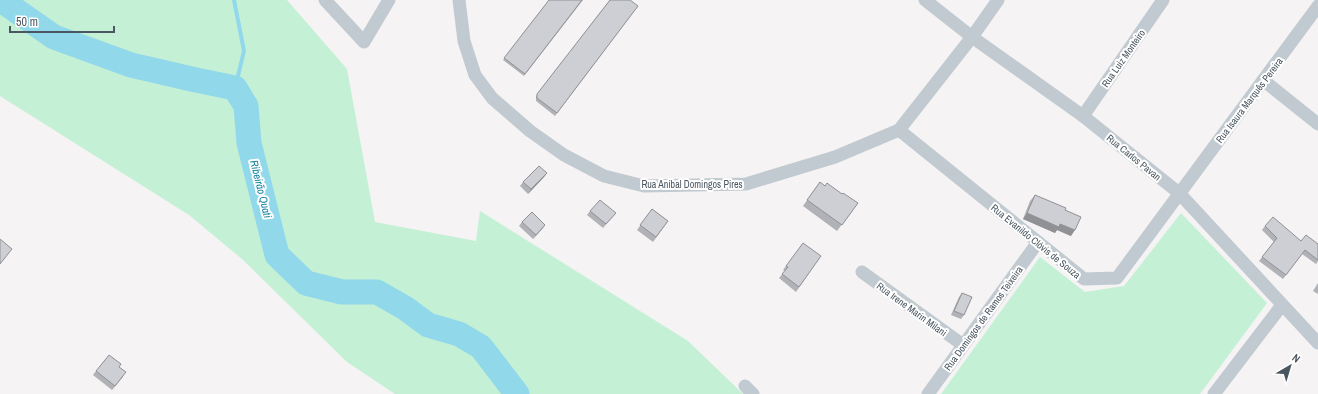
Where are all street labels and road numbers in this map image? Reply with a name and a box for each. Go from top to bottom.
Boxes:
street label: Rua Luiz Monteiro [1099,27,1148,90]
street label: Rua Isaura Marquês Pereira [1213,55,1286,146]
street label: Rua Carlos Pavan [1104,131,1164,183]
street label: Rua Aníbal Domingos Pires [641,178,743,191]
street label: Rua Evanildo Clóvis de Souza [988,201,1083,282]
street label: Rua Domingos de Ramos Teixeira [941,263,1026,373]
street label: Rua Irene Marin Milani [874,279,949,339]

